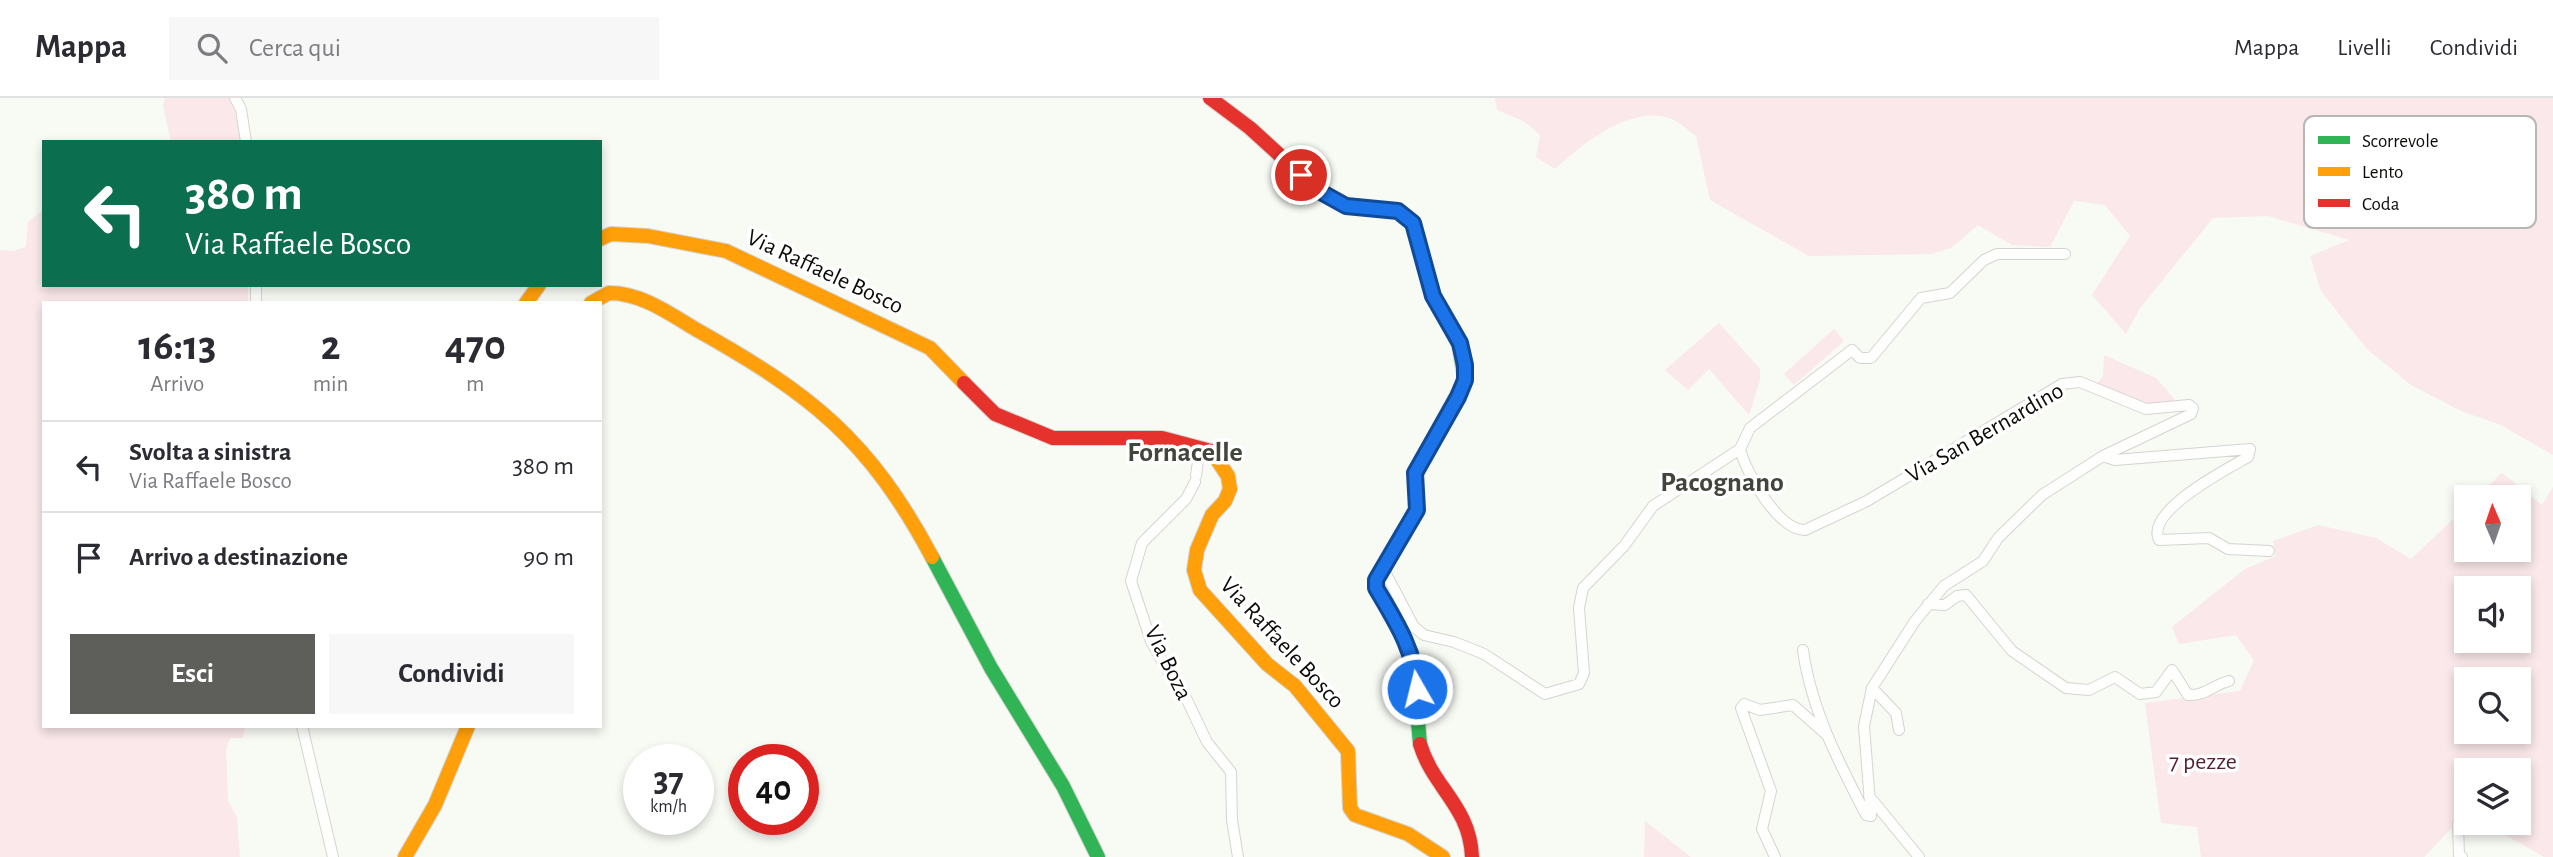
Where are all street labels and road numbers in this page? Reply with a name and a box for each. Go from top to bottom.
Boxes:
street label: Via Raffaele Bosco [743,225,907,319]
street label: Via San Bernardino [1902,378,2068,488]
street label: Via Raffaele Bosco [1215,573,1349,713]
street label: Via Boza [1140,622,1196,704]

